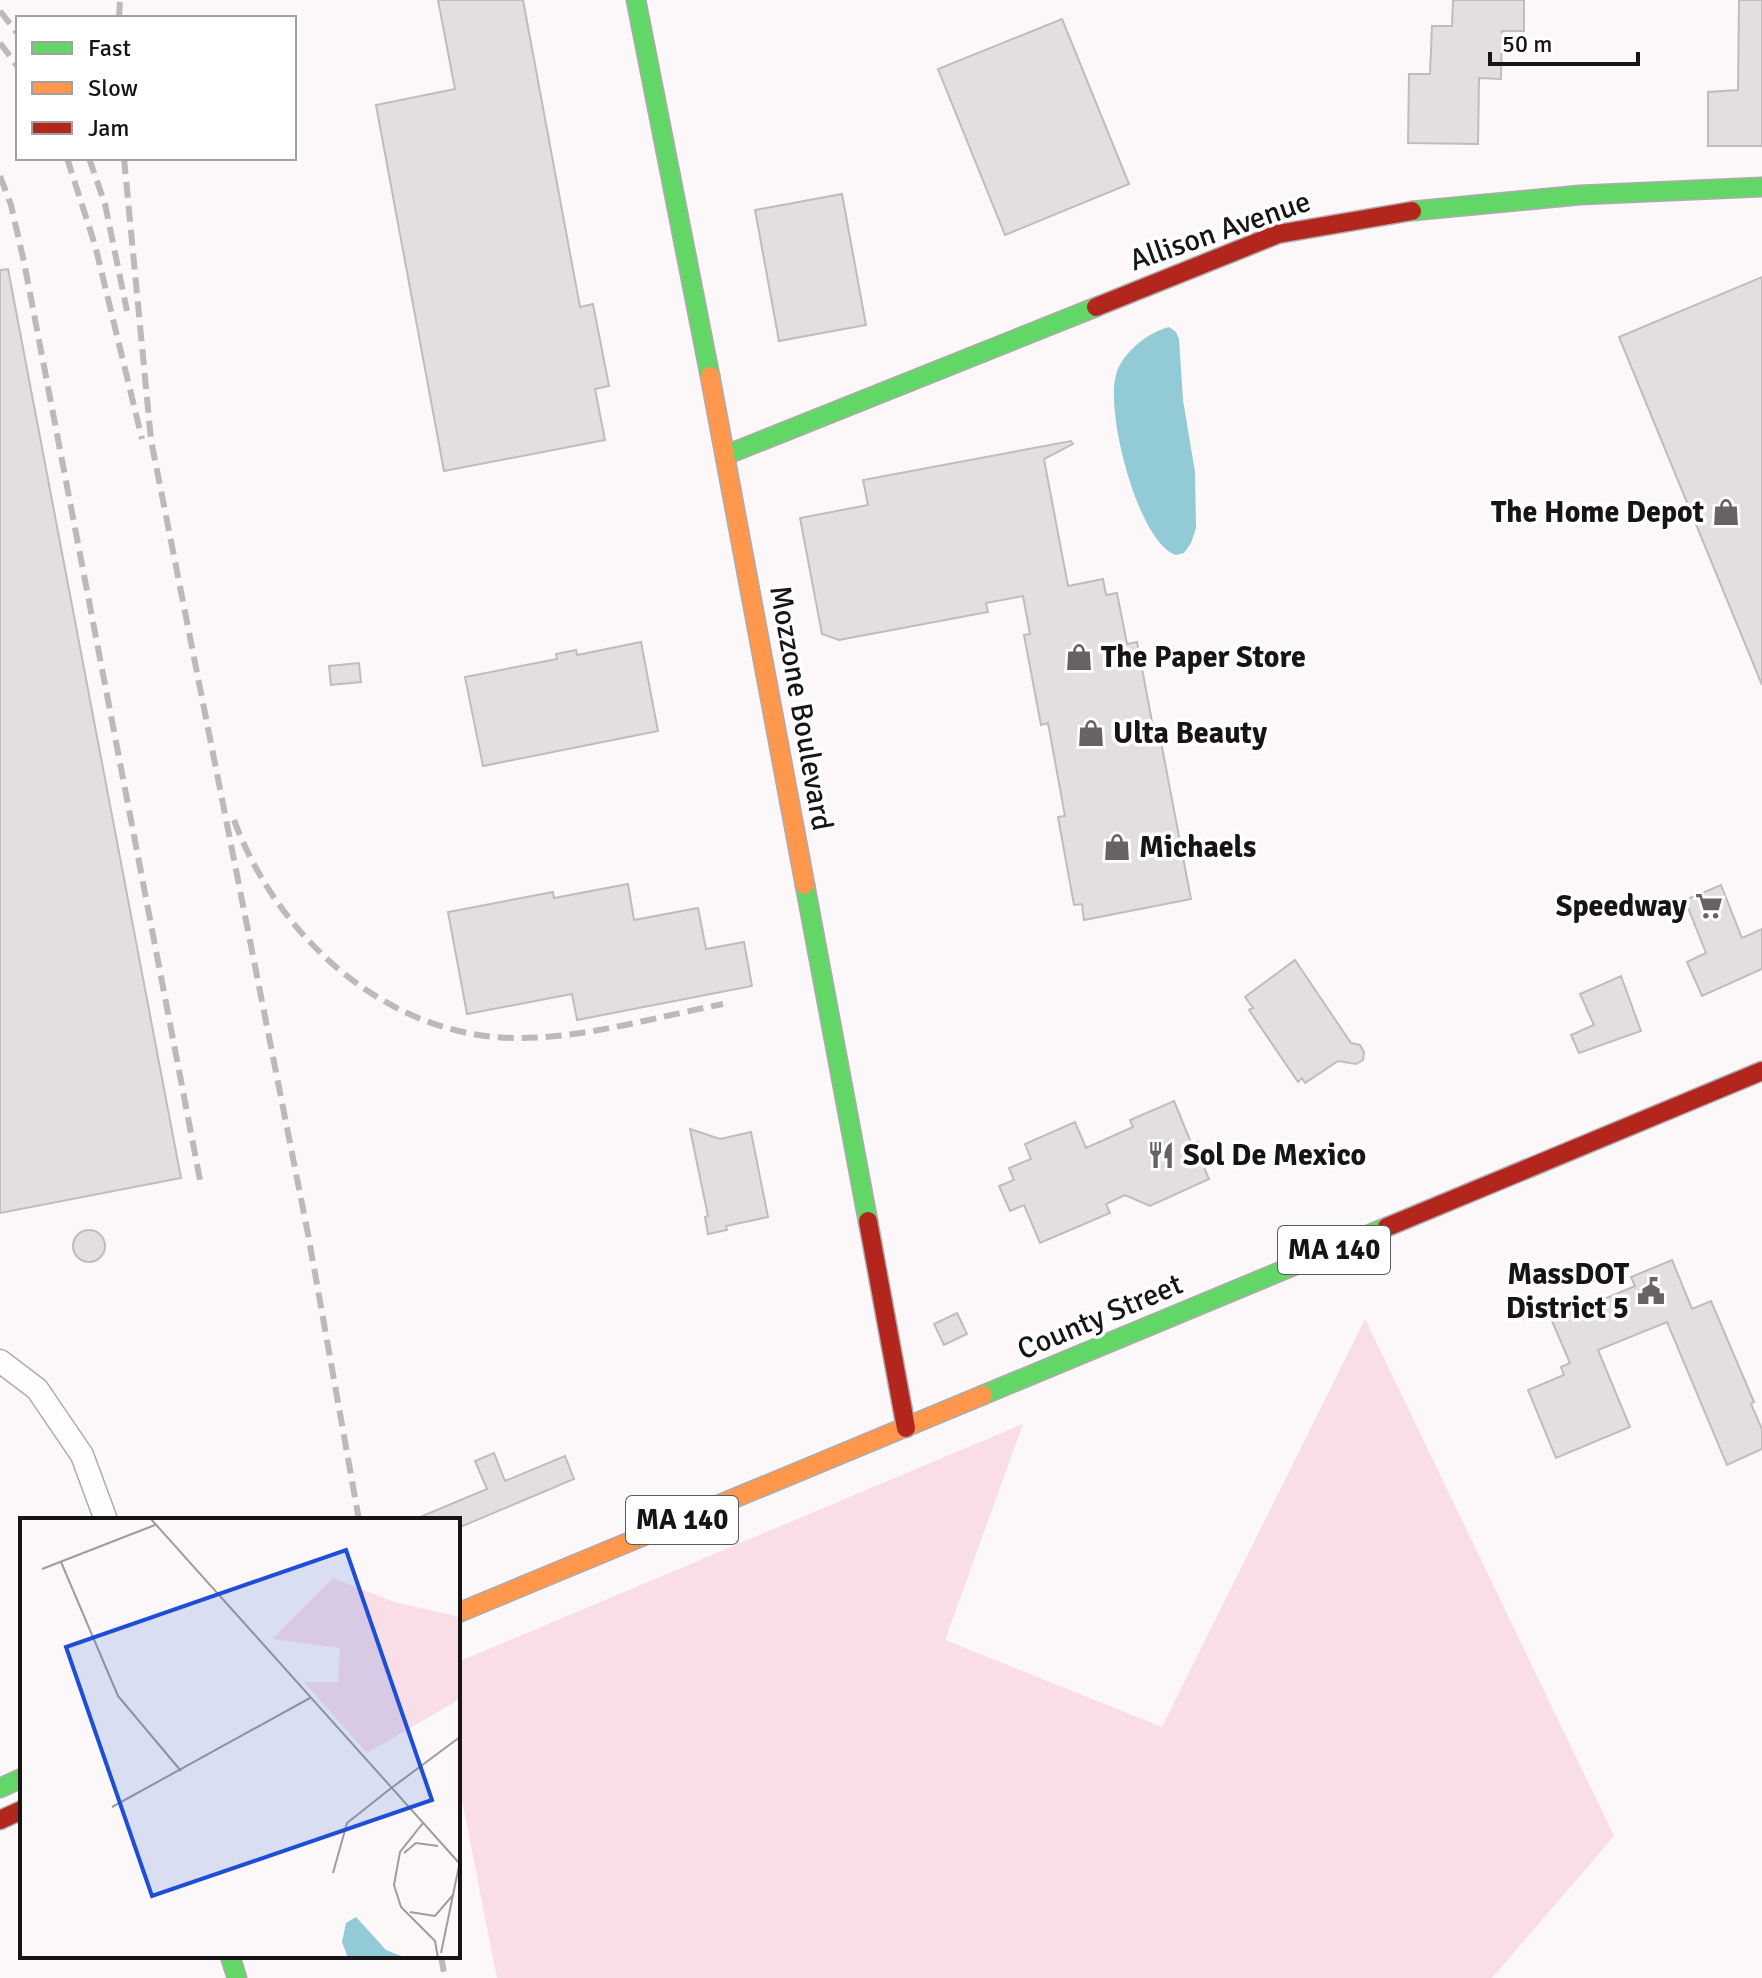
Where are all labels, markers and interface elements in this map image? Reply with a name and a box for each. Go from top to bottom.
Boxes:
legend [16,16,296,160]
scale bar [1490,16,1638,66]
text: 50 m [1502,29,1552,59]
text: Fast [88,33,131,63]
text: Slow [88,73,138,103]
text: Jam [88,113,129,143]
street label: Allison Avenue [1125,183,1315,279]
place label: The Home Depot [1491,494,1704,531]
shop icon: The Home Depot [1711,497,1741,527]
street label: Mozzone Boulevard [761,583,841,833]
place label: The Paper Store [1101,639,1306,676]
shop icon: The Paper Store [1064,642,1094,672]
place label: Ulta Beauty [1113,715,1267,752]
shop icon: Ulta Beauty [1076,718,1106,748]
place label: Michaels [1139,829,1256,866]
shop icon: Michaels [1102,832,1132,862]
place label: Speedway [1556,888,1687,925]
supermarket icon: Speedway [1694,891,1724,921]
place label: Sol De Mexico [1183,1137,1366,1174]
restaurant icon: Sol De Mexico [1146,1140,1176,1170]
road number: MA 140 [1278,1226,1390,1274]
place label: MassDOT District 5 [1506,1256,1630,1327]
street label: County Street [1012,1266,1188,1368]
public building icon: MassDOT District 5 [1636,1276,1666,1306]
road number: MA 140 [626,1496,738,1544]
inset map [20,1518,460,1958]

